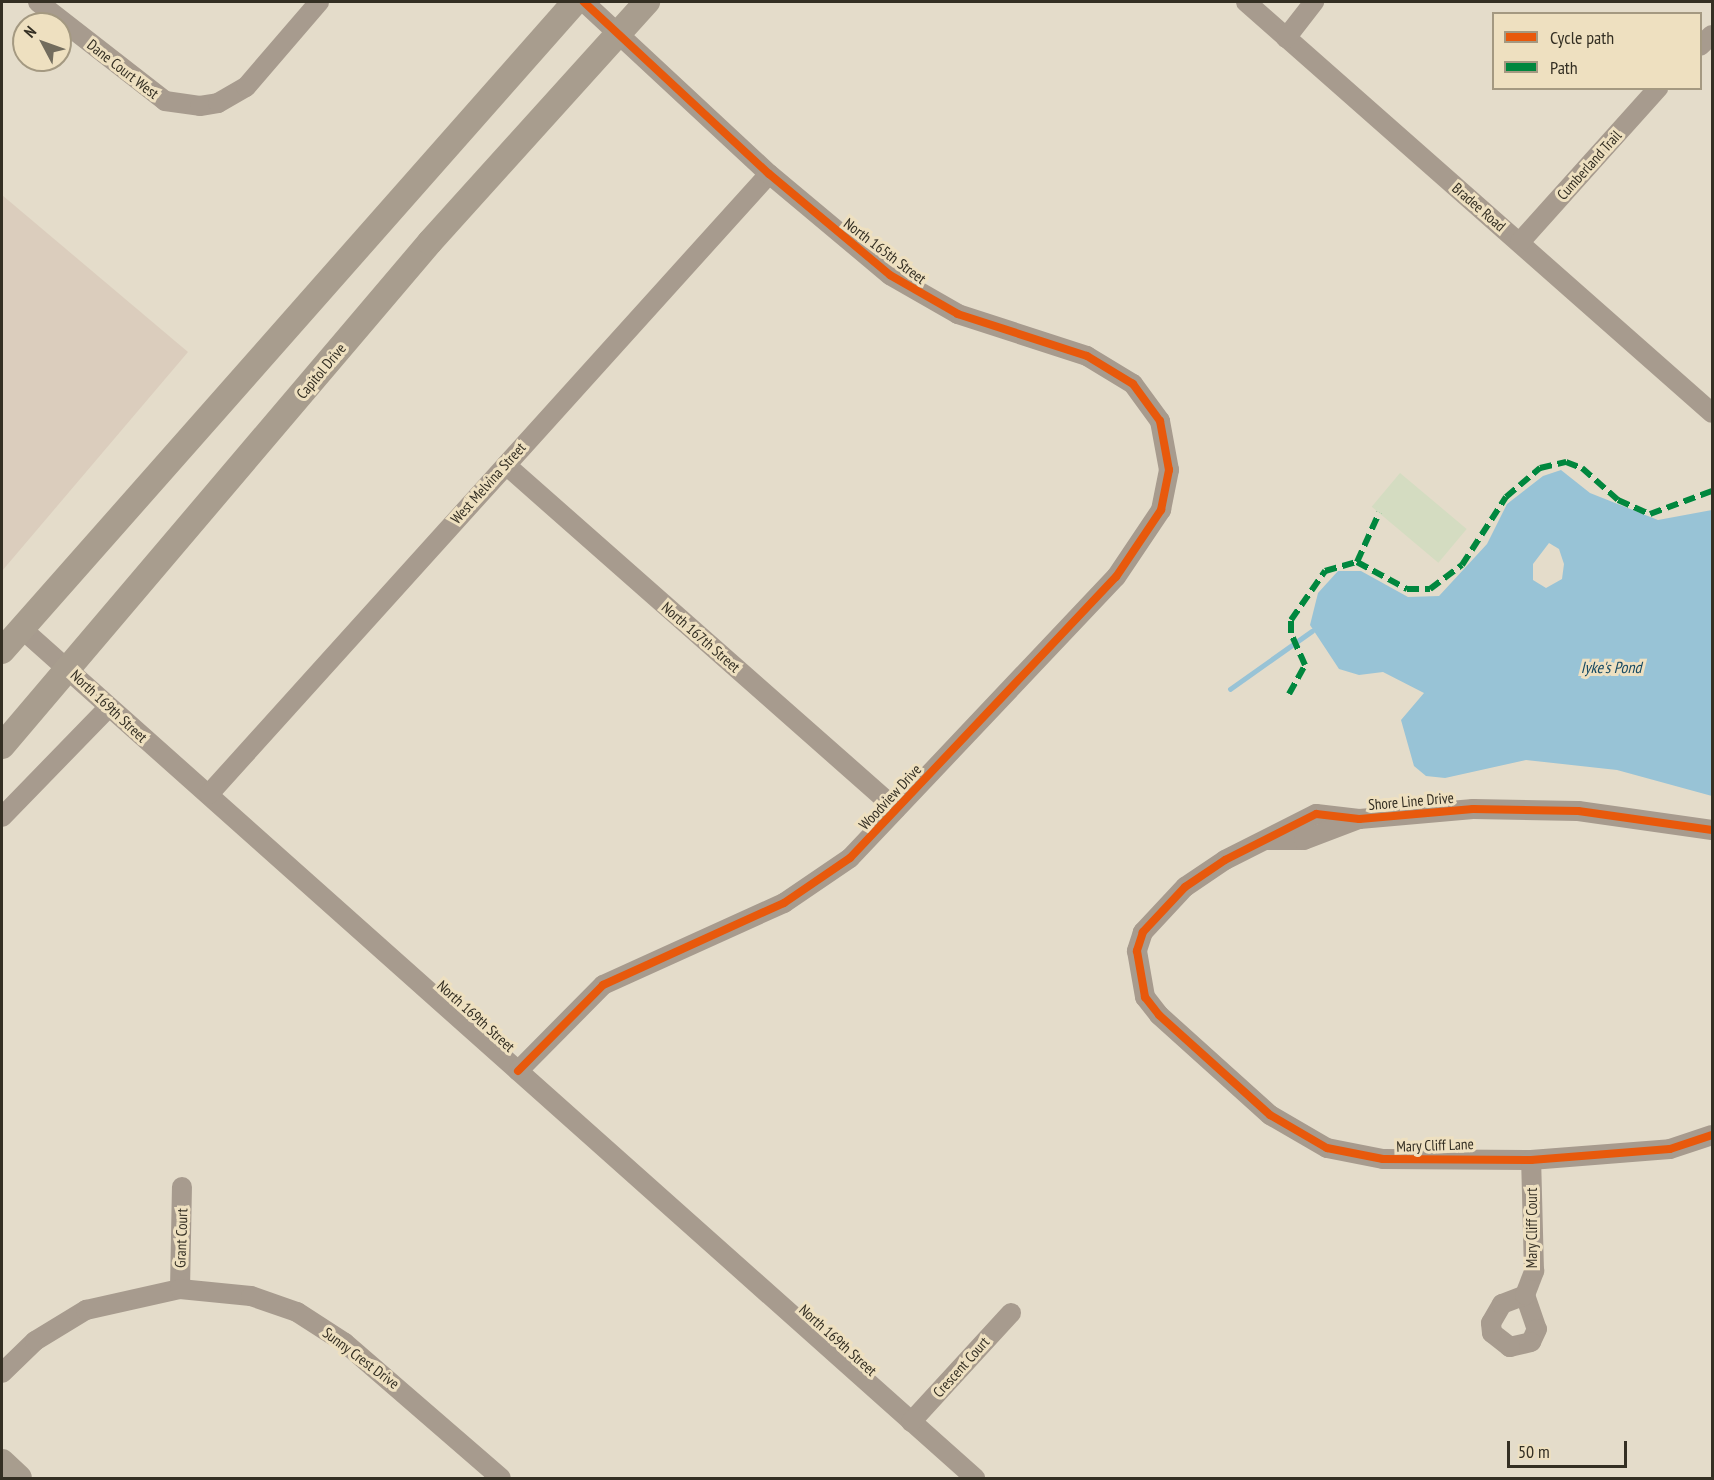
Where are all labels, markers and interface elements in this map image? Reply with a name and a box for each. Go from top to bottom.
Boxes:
north arrow [12,12,72,72]
legend [1492,12,1702,90]
text: N [20,22,40,41]
text: Cycle path [1550,26,1614,49]
street label: Dane Court West [84,35,162,103]
text: Path [1550,56,1578,79]
street label: Cumberland Trail [1553,126,1625,204]
street label: Bradee Road [1449,179,1509,235]
street label: North 165th Street [840,214,930,288]
street label: Capitol Drive [293,340,349,402]
street label: West Melvina Street [447,439,529,527]
street label: North 167th Street [658,598,744,676]
water label: Iyke's Pond [1581,657,1641,677]
street label: North 169th Street [67,666,151,746]
street label: Woodview Drive [855,760,925,834]
street label: Shore Line Drive [1368,788,1454,814]
street label: North 169th Street [434,976,518,1056]
street label: Mary Cliff Lane [1396,1135,1474,1155]
street label: Mary Cliff Court [1523,1187,1541,1269]
street label: Grant Court [171,1208,191,1268]
street label: North 169th Street [796,1300,880,1380]
street label: Sunny Crest Drive [319,1323,403,1393]
street label: Crescent Court [929,1333,993,1401]
scale bar [1510,1429,1630,1467]
text: 50 m [1518,1440,1550,1463]

